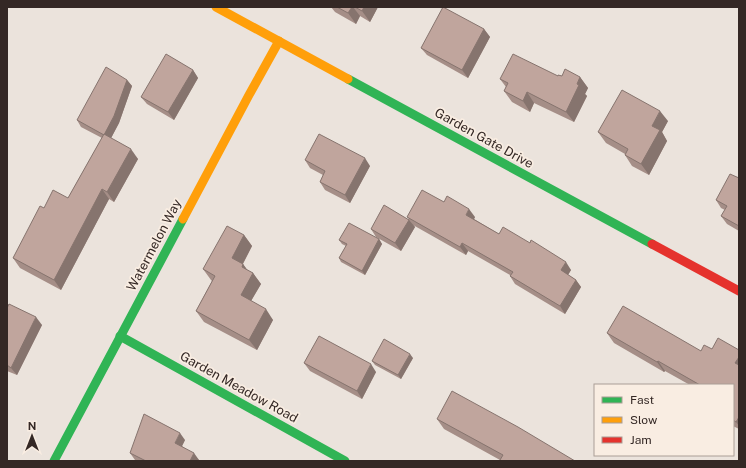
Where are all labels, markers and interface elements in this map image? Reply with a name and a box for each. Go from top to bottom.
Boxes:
street label: Garden Gate Drive [432,105,536,171]
street label: Watermelon Way [123,197,185,293]
street label: Garden Meadow Road [177,348,301,426]
legend [594,384,734,456]
text: Fast [630,393,655,407]
text: Slow [630,413,658,427]
north arrow [12,416,52,456]
text: N [28,420,36,432]
text: Jam [630,433,652,447]

